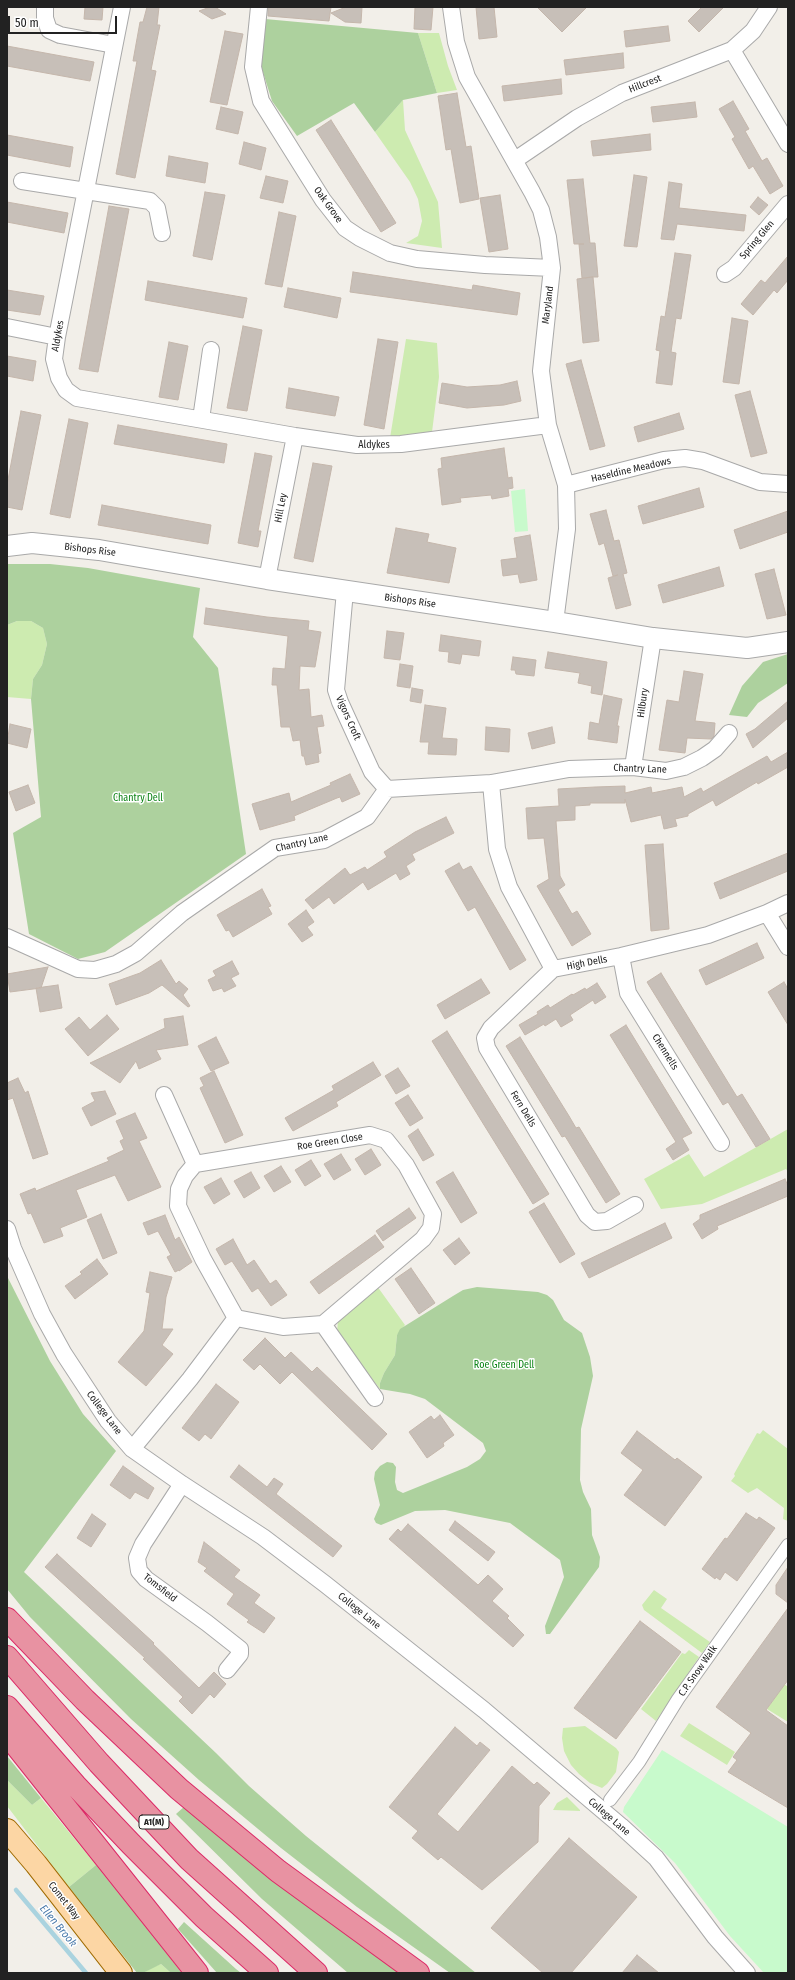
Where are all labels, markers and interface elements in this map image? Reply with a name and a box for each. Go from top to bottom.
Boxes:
scale bar [10,8,119,34]
text: 50 m [15,16,39,30]
street label: Hillcrest [627,72,663,96]
street label: Oak Grove [311,185,345,225]
street label: Spring Glen [737,218,777,262]
street label: Maryland [540,285,556,325]
street label: Aldykes [49,319,67,353]
street label: Aldykes [358,439,390,451]
street label: Haseldine Meadows [590,455,672,485]
street label: Hill Ley [272,492,290,524]
street label: Bishops Rise [64,541,116,559]
street label: Bishops Rise [383,591,437,611]
street label: Hilbury [635,687,651,719]
street label: Vigors Croft [333,694,363,742]
street label: Chantry Lane [613,762,667,776]
park label: Chantry Dell [113,792,163,804]
street label: Chantry Lane [275,831,329,855]
street label: High Dells [566,953,608,973]
street label: Chennells [649,1032,681,1072]
street label: Fern Dells [507,1089,539,1129]
street label: Roe Green Close [296,1131,364,1153]
park label: Roe Green Dell [474,1359,534,1371]
street label: College Lane [84,1389,124,1437]
street label: Tomsfield [141,1571,179,1605]
street label: College Lane [335,1590,383,1632]
street label: C.P. Snow Walk [676,1643,720,1699]
street label: College Lane [586,1796,632,1838]
road number: A1(M) [139,1815,169,1829]
street label: Comet Way [45,1880,83,1922]
water label: Ellen Brook [37,1902,79,1950]

